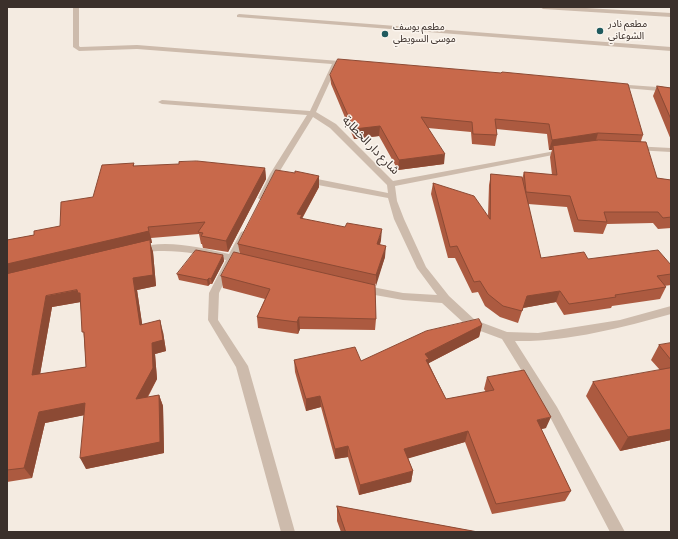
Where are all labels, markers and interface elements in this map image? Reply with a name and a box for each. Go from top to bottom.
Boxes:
place label: مطعم نادر الشوعاني [608,19,647,42]
place label: مطعم يوسف موسى السويطي [393,22,456,46]
marker: مطعم نادر الشوعاني [595,26,605,36]
marker: مطعم يوسف موسى السويطي [380,29,390,39]
street label: شارع دار الخطابة [338,114,402,178]

